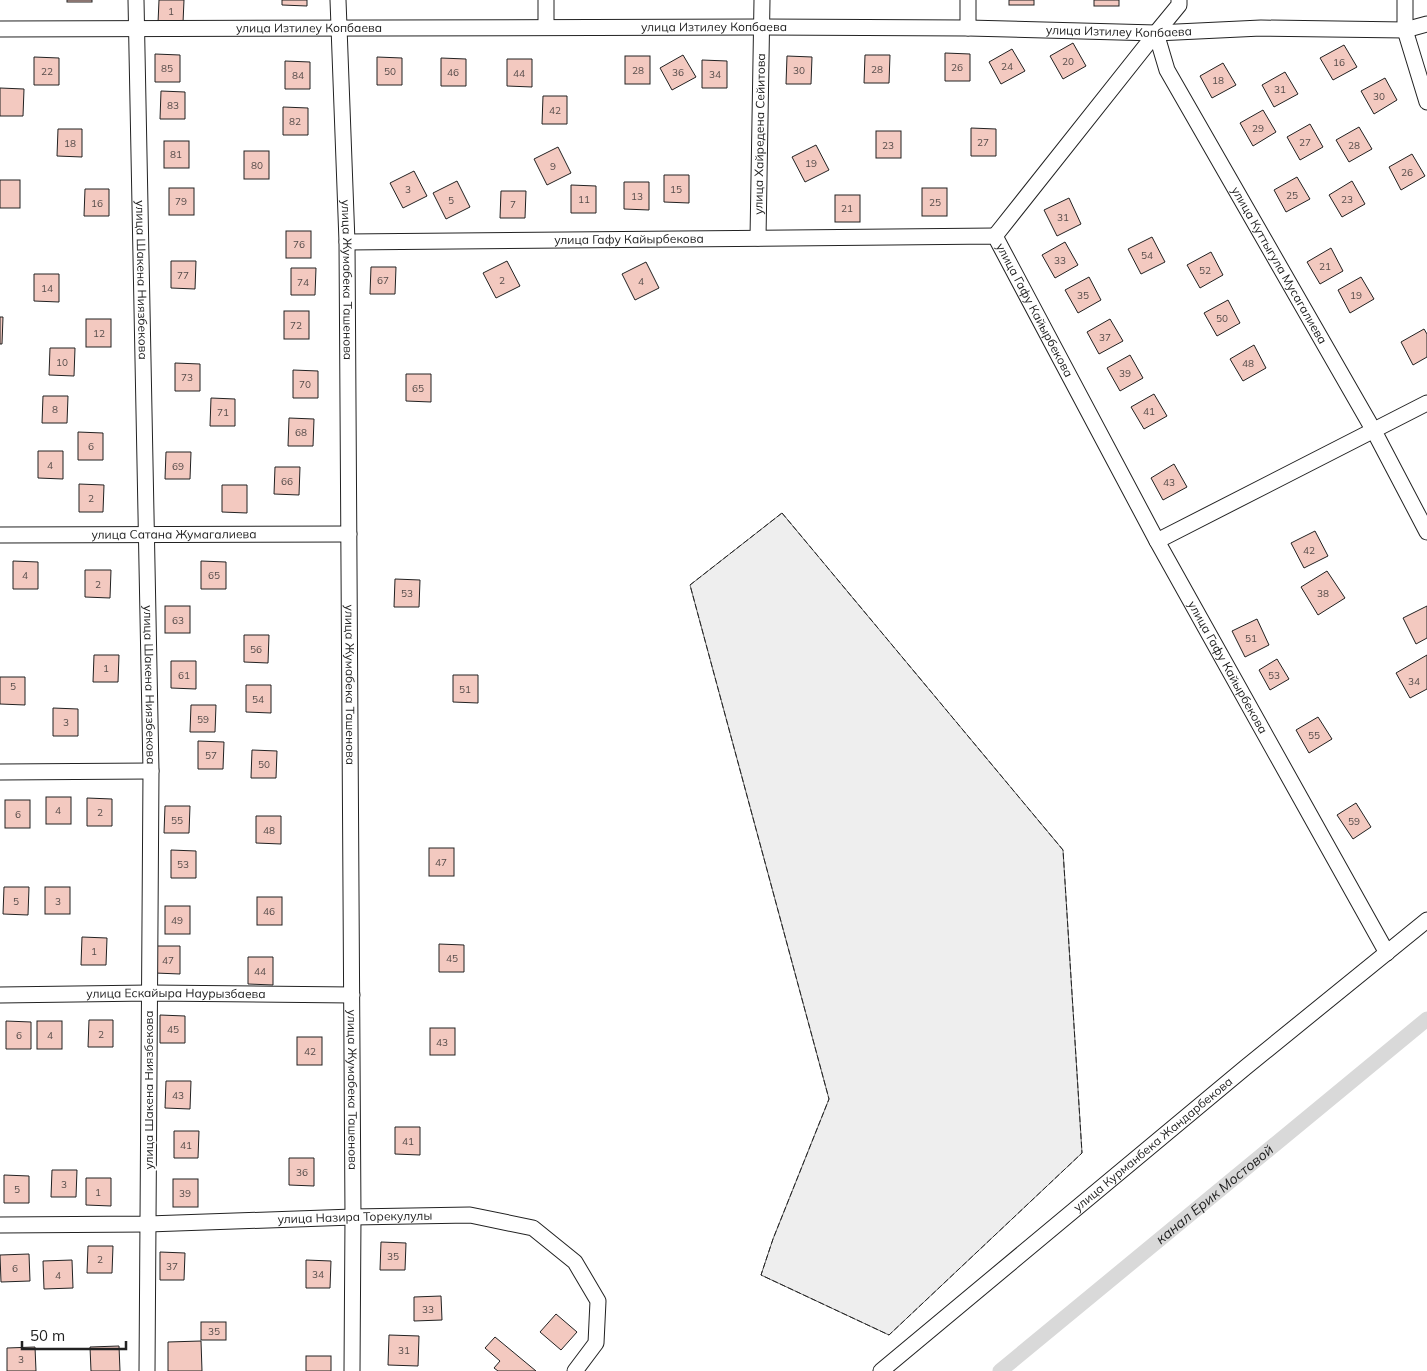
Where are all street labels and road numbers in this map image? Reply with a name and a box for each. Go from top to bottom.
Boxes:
street label: улица Изтилеу Копбаева [641,19,787,34]
street label: улица Изтилеу Копбаева [236,20,382,35]
street label: улица Изтилеу Копбаева [1046,22,1192,40]
street label: улица Хайредена Сейитова [750,53,768,215]
street label: улица Куттыгула Мусагалиева [1228,184,1330,346]
street label: улица Жумабека Ташенова [338,199,356,360]
street label: улица Шакена Ниязбекова [133,200,151,360]
street label: улица Гафу Кайырбекова [554,231,704,247]
street label: улица Гафу Кайырбекова [993,240,1077,380]
street label: улица Сатана Жумагалиева [91,526,257,542]
street label: улица Гафу Кайырбекова [1185,598,1271,736]
street label: улица Жумабека Ташенова [342,604,358,765]
street label: улица Шакена Ниязбекова [141,605,159,765]
street label: улица Ескайыра Наурызбаева [86,985,266,1001]
street label: улица Жумабека Ташенова [345,1009,361,1170]
street label: улица Шакена Ниязбекова [141,1010,156,1170]
street label: улица Курманбека Жандарбекова [1070,1074,1235,1215]
street label: улица Назира Торекулулы [277,1208,432,1227]

